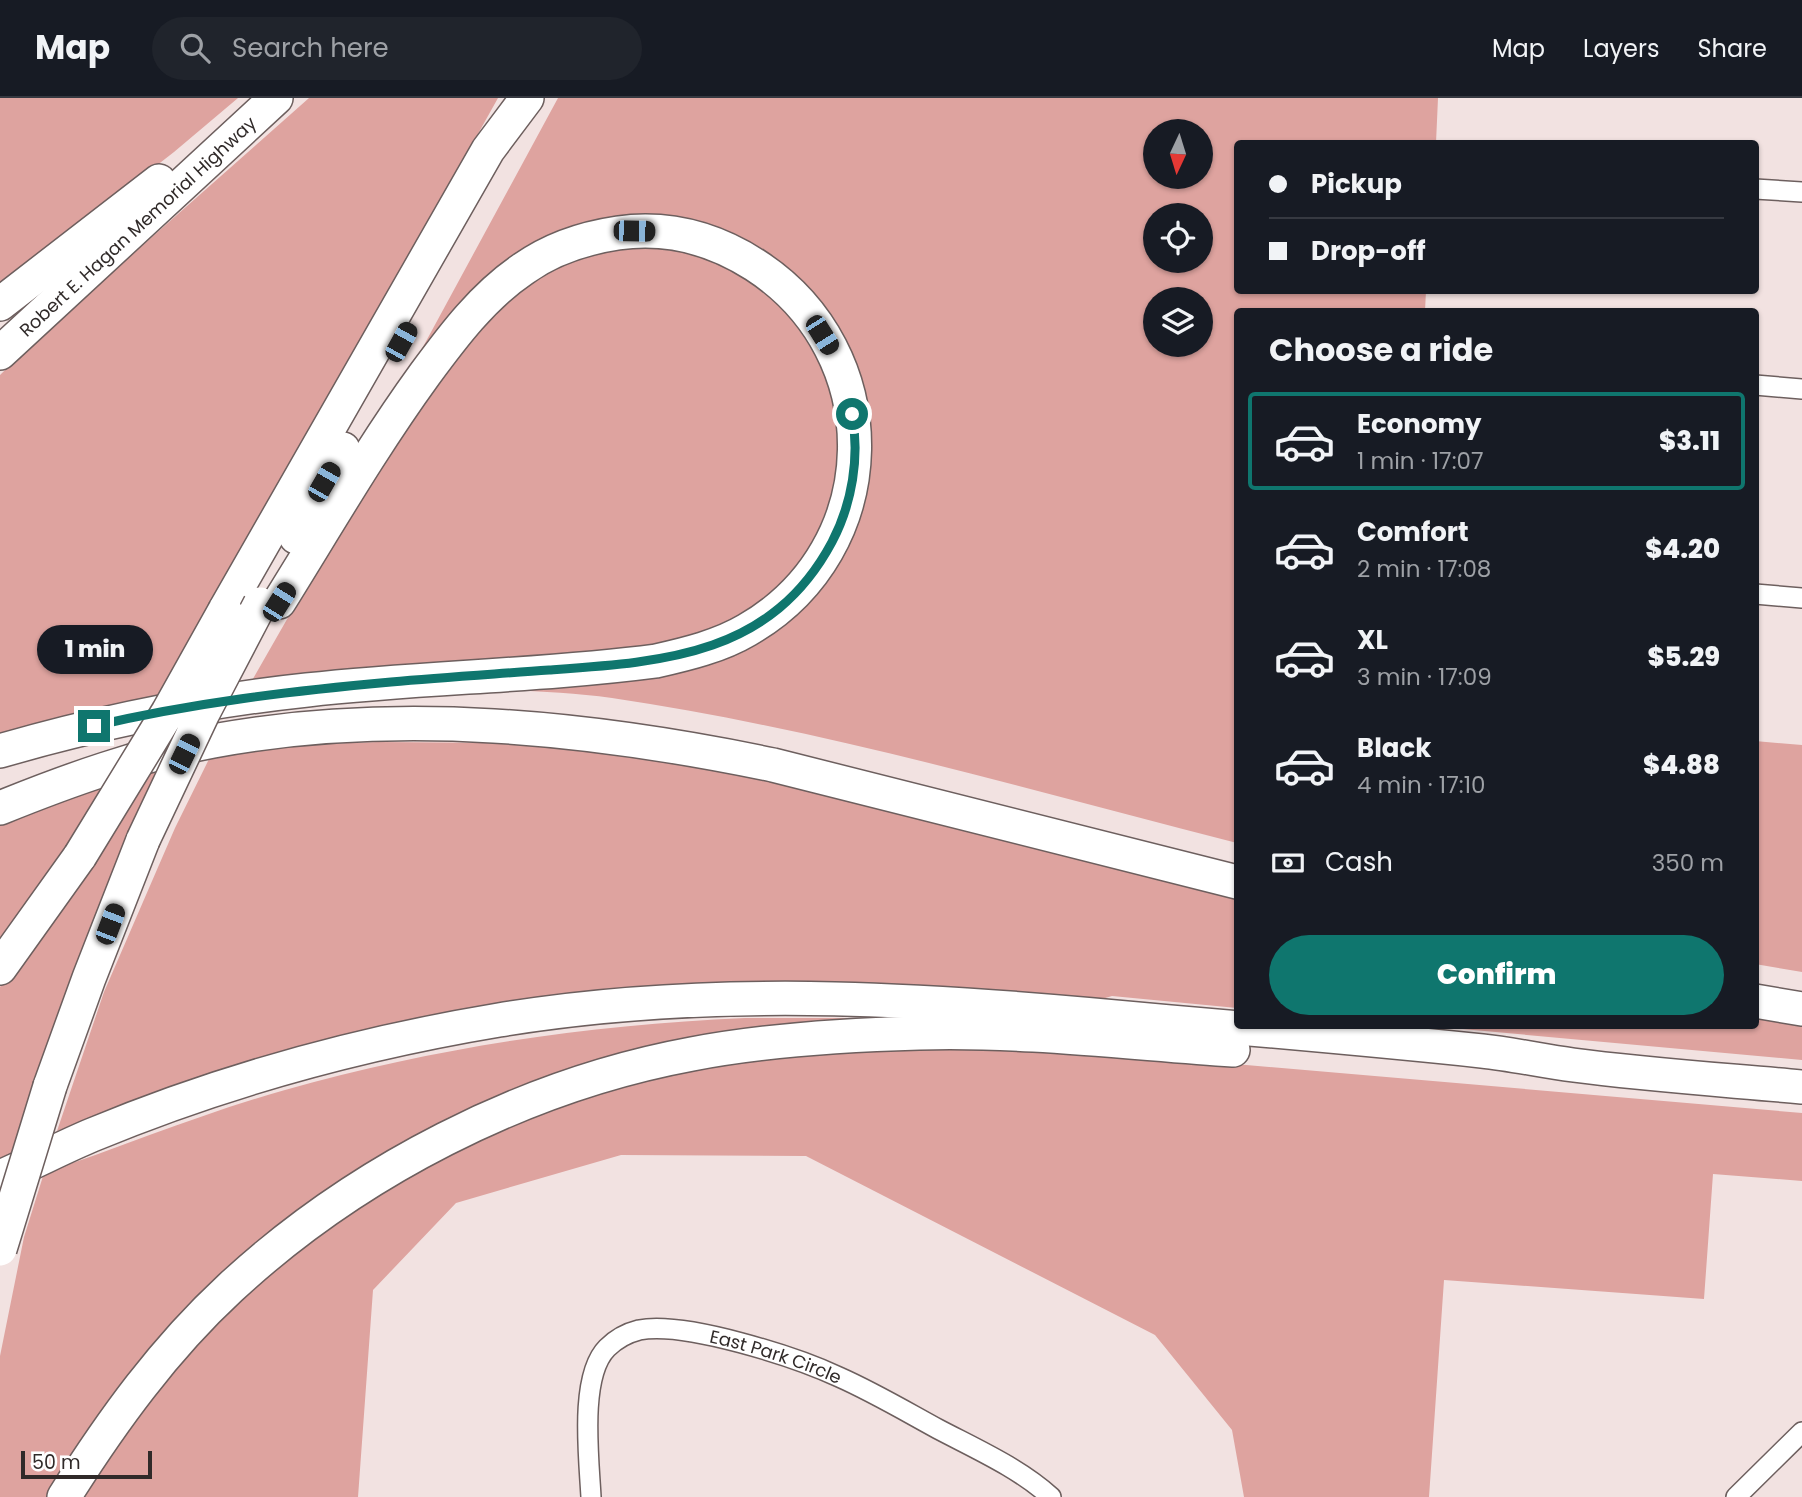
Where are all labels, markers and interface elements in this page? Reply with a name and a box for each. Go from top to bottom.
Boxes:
search box [152,17,642,80]
text: Map [35,24,110,71]
icon: search [176,29,214,67]
text: Search here [232,30,389,66]
text: Map [1492,32,1545,65]
text: Layers [1583,32,1659,65]
text: Share [1697,32,1767,65]
street label: Robert E. Hagan Memorial Highway [14,110,261,342]
north arrow [1143,119,1213,189]
map controls [1143,119,1213,357]
text: Pickup [1311,166,1402,202]
button: locate [1143,203,1213,273]
car [613,220,656,242]
text: Drop-off [1311,233,1426,269]
button: layers [1143,287,1213,357]
car [802,312,843,358]
car [382,319,421,365]
text: Choose a ride [1269,327,1493,372]
route start [836,398,868,430]
text: Economy [1357,406,1481,442]
icon: car [1273,410,1336,473]
text: $3.11 [1659,423,1720,459]
text: 1 min · 17:07 [1357,445,1484,477]
car [305,459,344,505]
text: Comfort [1357,514,1469,550]
icon: car [1273,518,1336,581]
text: $4.20 [1645,531,1720,567]
text: 2 min · 17:08 [1357,553,1491,585]
car [259,579,300,625]
text: XL [1357,622,1388,658]
callout: 1 min [36,624,152,674]
icon: car [1273,626,1336,689]
text: 1 min [65,633,125,665]
text: $5.29 [1647,639,1720,675]
text: 3 min · 17:09 [1357,661,1492,693]
route end [78,710,110,742]
text: Black [1357,730,1431,766]
car [166,731,203,777]
icon: car [1273,734,1336,797]
text: $4.88 [1643,747,1720,783]
text: 4 min · 17:10 [1357,769,1485,801]
icon: cash [1269,844,1307,882]
text: Cash [1325,844,1393,880]
text: 350 m [1652,847,1724,879]
car [93,901,128,947]
button: Confirm [1269,935,1724,1015]
street label: East Park Circle [708,1323,846,1389]
scale bar [21,1448,152,1480]
text: 50 m [32,1449,81,1476]

